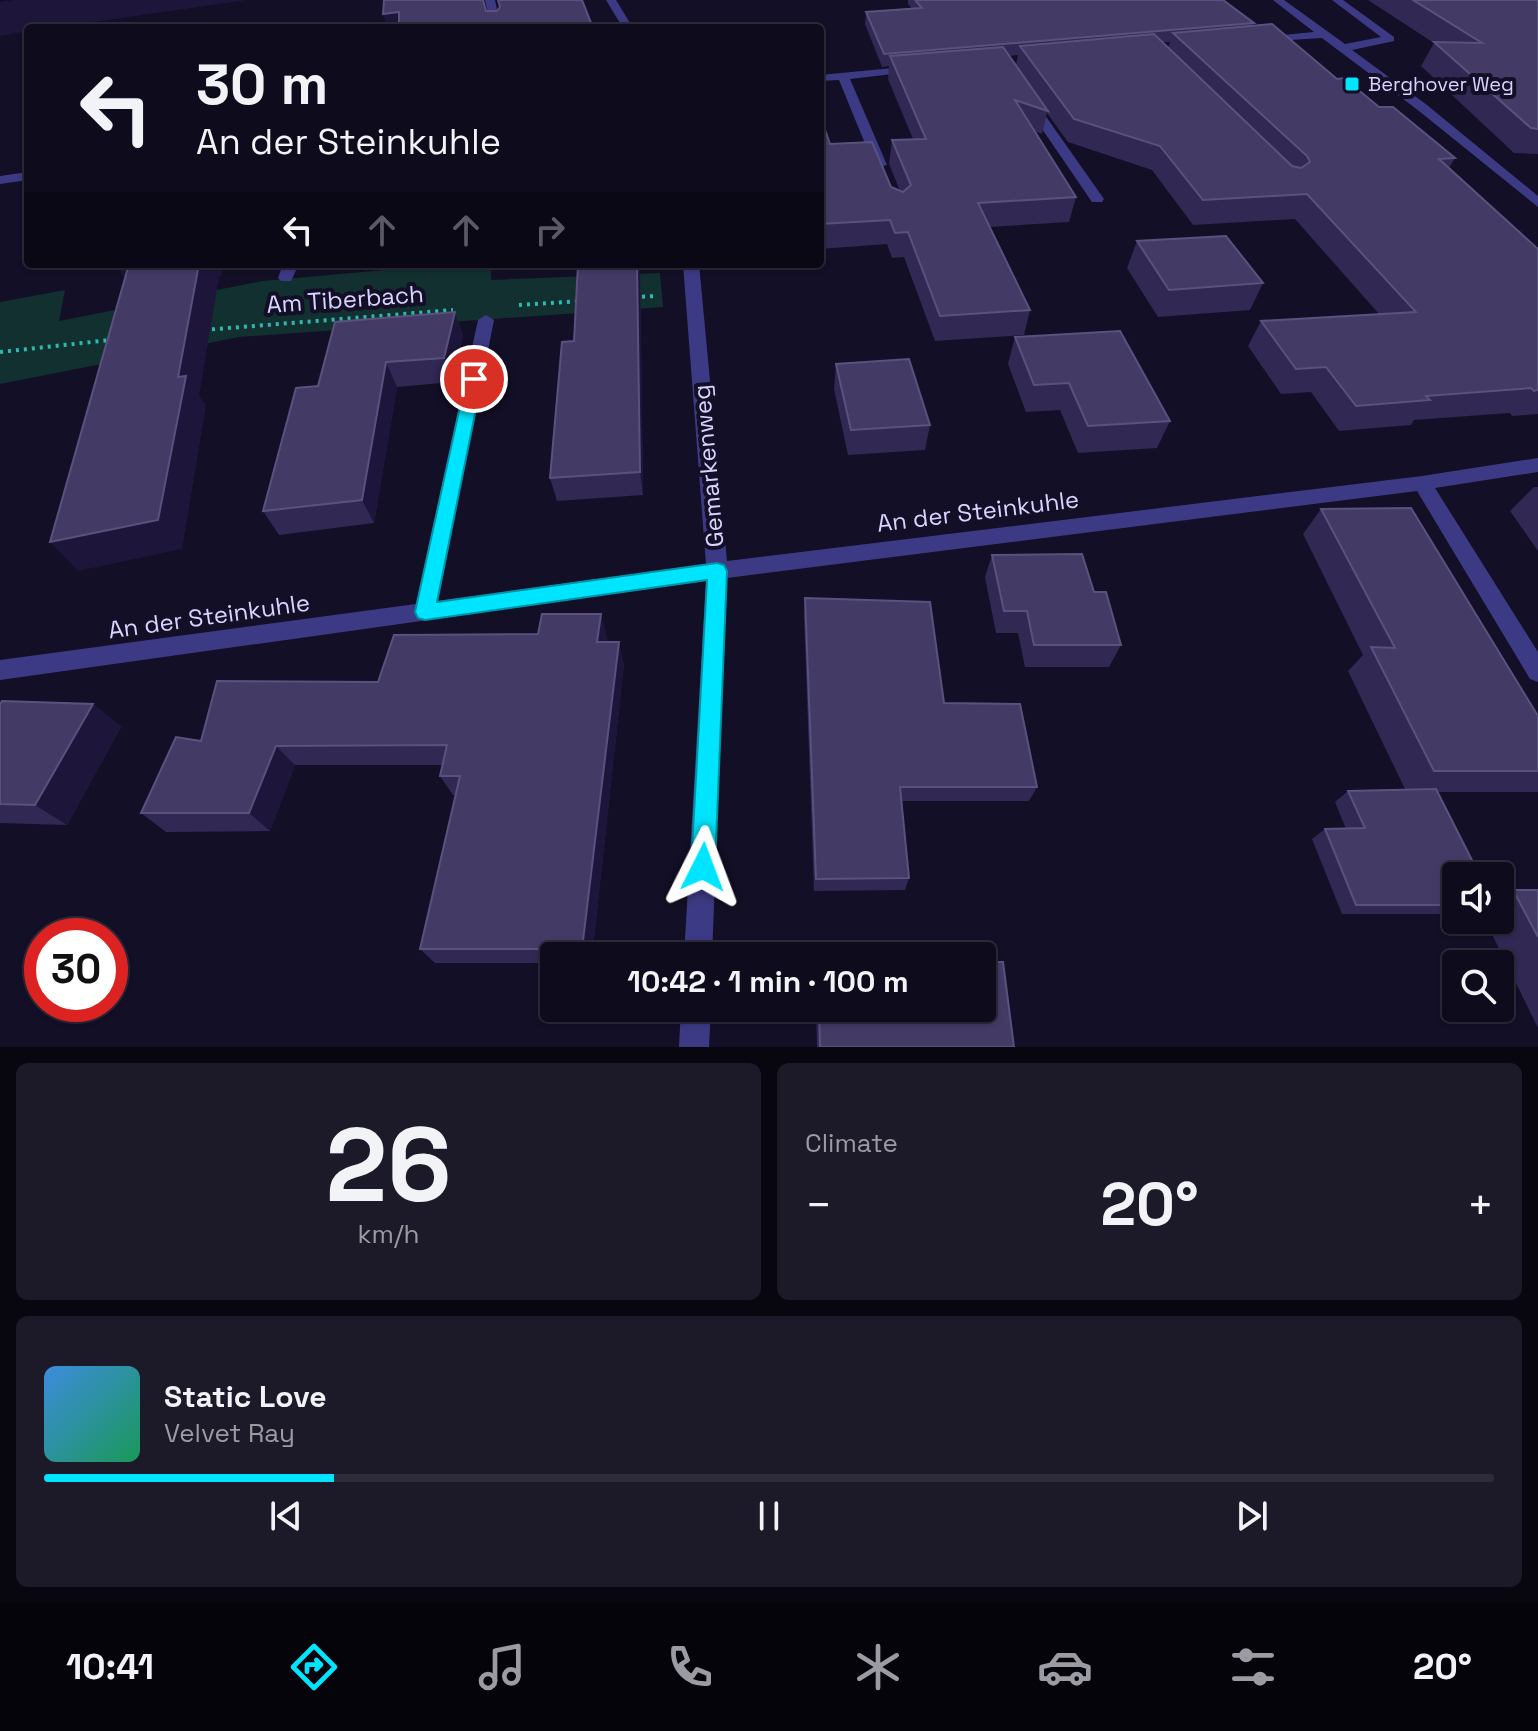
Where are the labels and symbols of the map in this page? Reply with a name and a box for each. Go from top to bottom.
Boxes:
place label: Berghover Weg [1368,71,1514,97]
marker: Berghover Weg [1343,75,1361,93]
street label: Am Tiberbach [265,278,425,320]
pin [440,345,508,413]
street label: Gemarkenweg [685,383,731,549]
street label: An der Steinkuhle [875,483,1081,539]
street label: An der Steinkuhle [106,586,312,646]
position arrow [661,825,745,909]
speed limit sign: 30 [24,918,128,1022]

